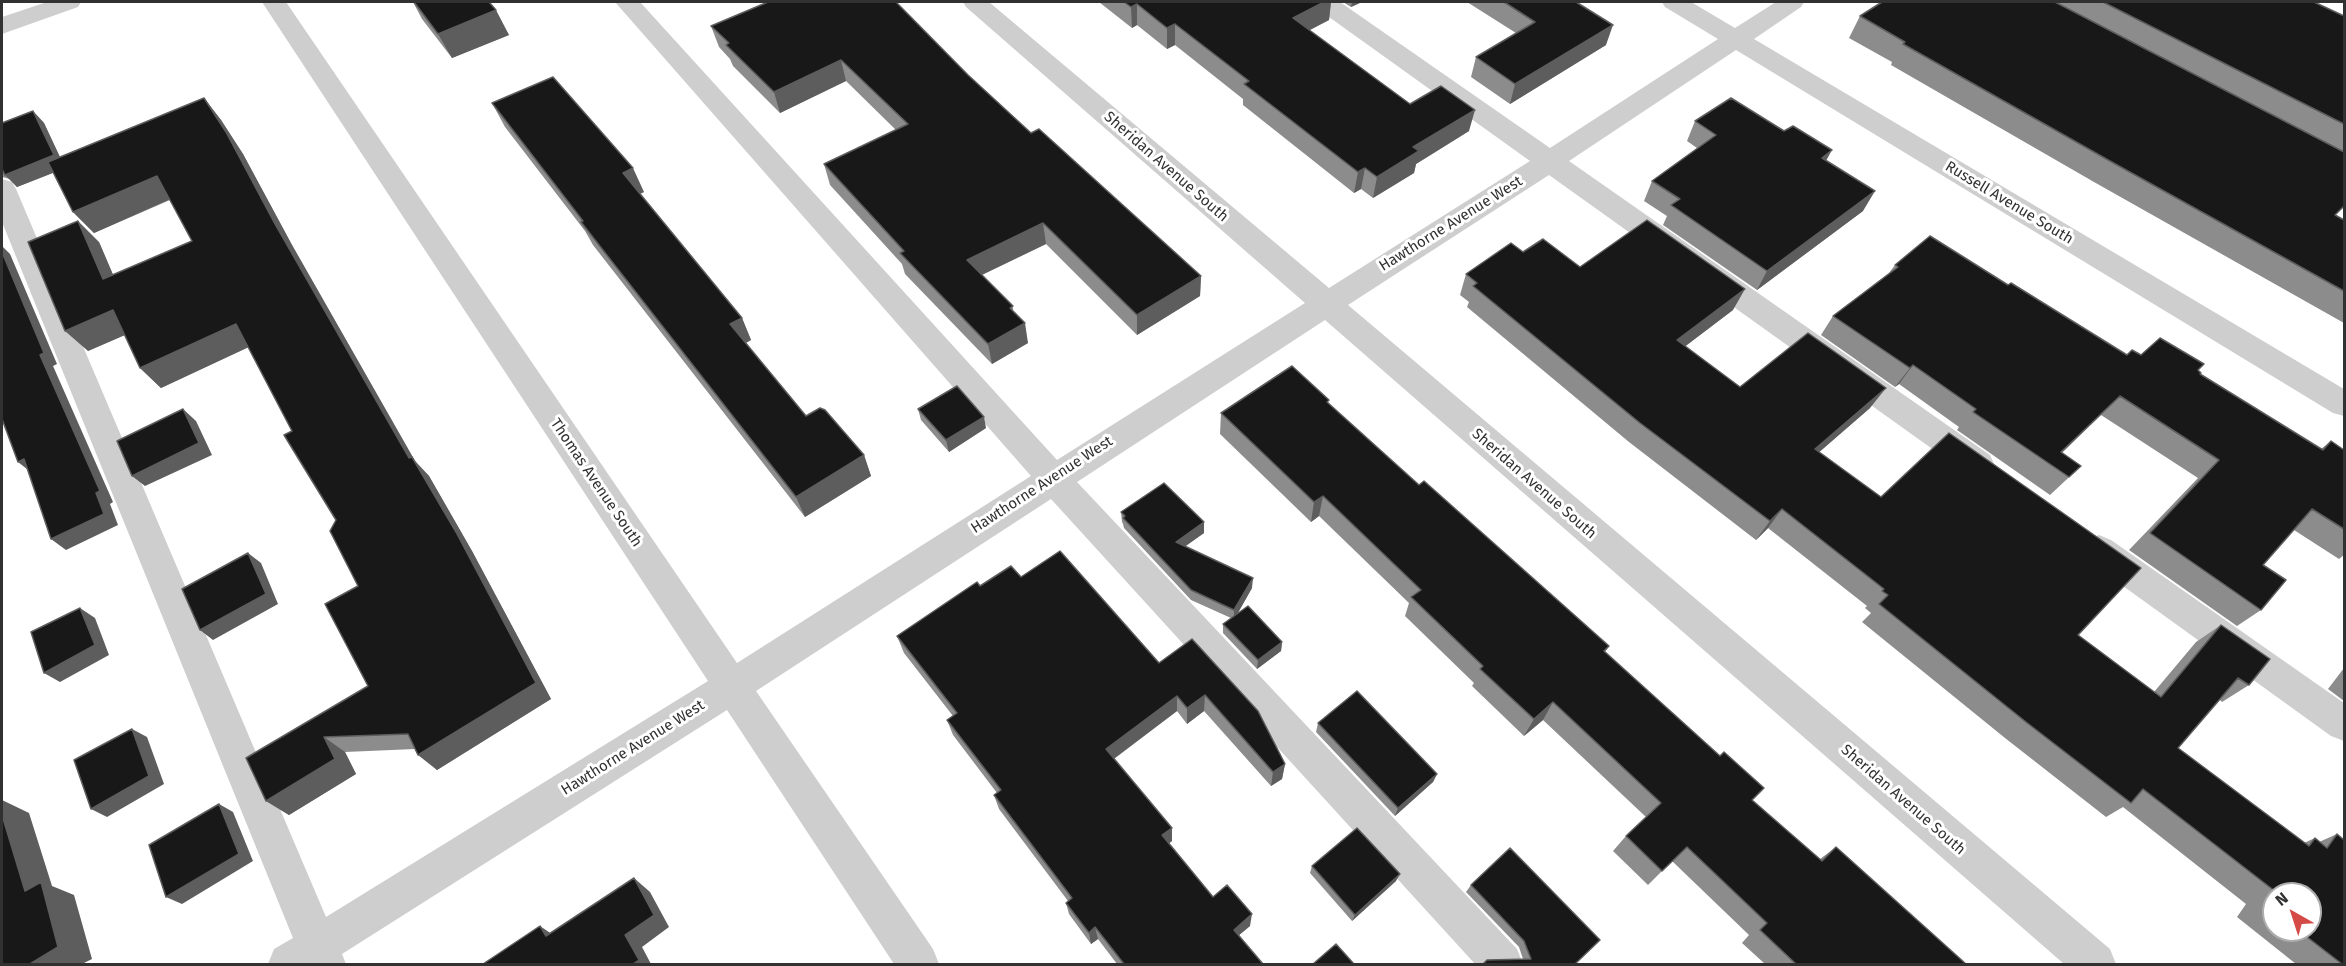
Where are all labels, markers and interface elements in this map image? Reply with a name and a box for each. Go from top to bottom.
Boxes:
street label: Sheridan Avenue South [1100,108,1232,226]
street label: Russell Avenue South [1942,158,2076,248]
street label: Hawthorne Avenue West [1376,173,1526,275]
street label: Thomas Avenue South [546,415,646,551]
street label: Sheridan Avenue South [1468,425,1600,543]
street label: Hawthorne Avenue West [968,432,1116,538]
street label: Hawthorne Avenue West [558,697,708,799]
street label: Sheridan Avenue South [1837,741,1969,859]
north arrow [2262,882,2322,942]
text: N [2272,888,2292,910]

